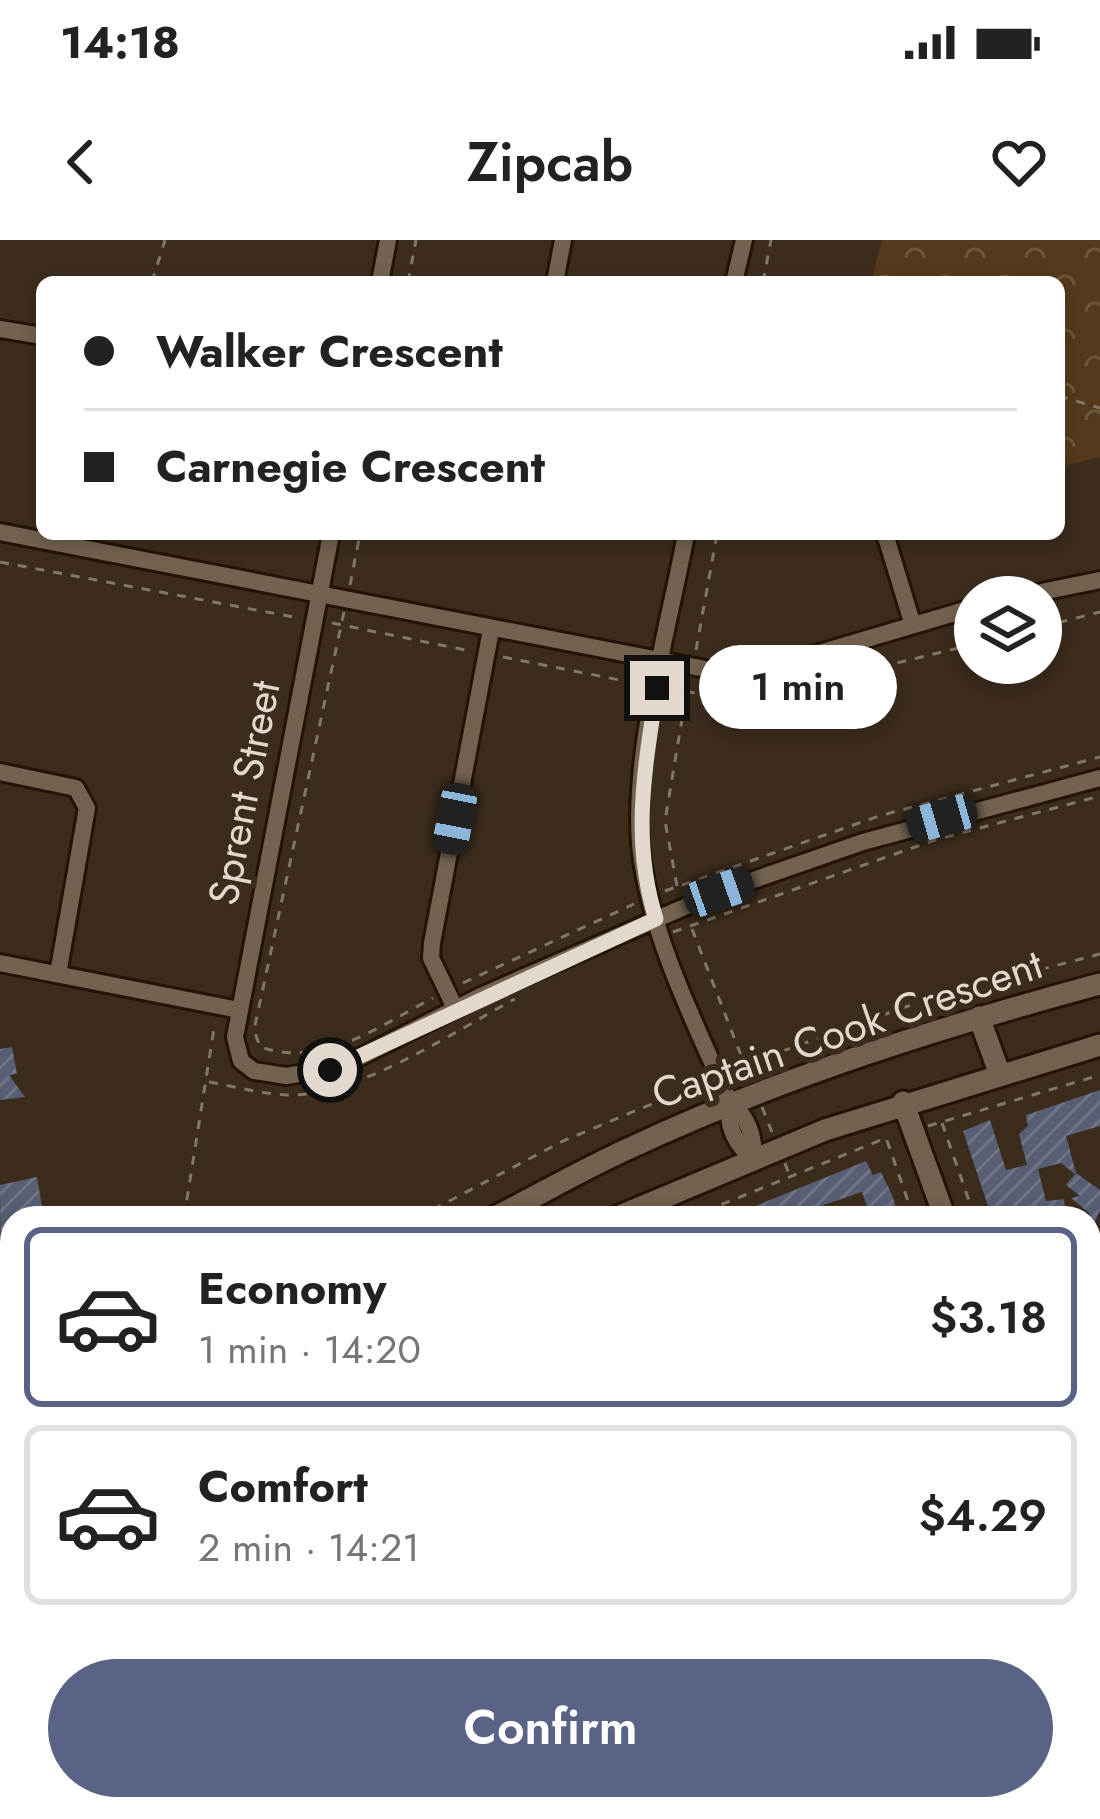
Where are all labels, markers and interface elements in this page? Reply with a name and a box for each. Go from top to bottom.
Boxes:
text: 14:18 [60,10,180,75]
text: Zipcab [467,123,633,201]
icon: back [48,129,114,195]
icon: heart [986,129,1052,195]
text: Walker Crescent [156,319,503,384]
text: Carnegie Crescent [156,434,545,499]
map controls [954,576,1062,684]
button: layers [954,576,1062,684]
callout: 1 min [699,646,897,730]
text: 1 min [751,658,845,715]
route end [630,661,684,715]
street label: Sprent Street [192,676,296,910]
car [430,780,480,858]
car [902,791,982,845]
car [679,863,759,921]
street label: Captain Cook Crescent [644,934,1050,1124]
route start [303,1043,357,1097]
text: Economy [198,1256,386,1321]
icon: car [54,1263,162,1371]
text: $3.18 [930,1285,1047,1350]
text: 1 min · 14:20 [198,1321,421,1378]
text: Comfort [198,1454,368,1519]
icon: car [54,1461,162,1569]
text: $4.29 [919,1483,1047,1548]
text: 2 min · 14:21 [198,1519,420,1576]
button: Confirm [48,1659,1053,1797]

